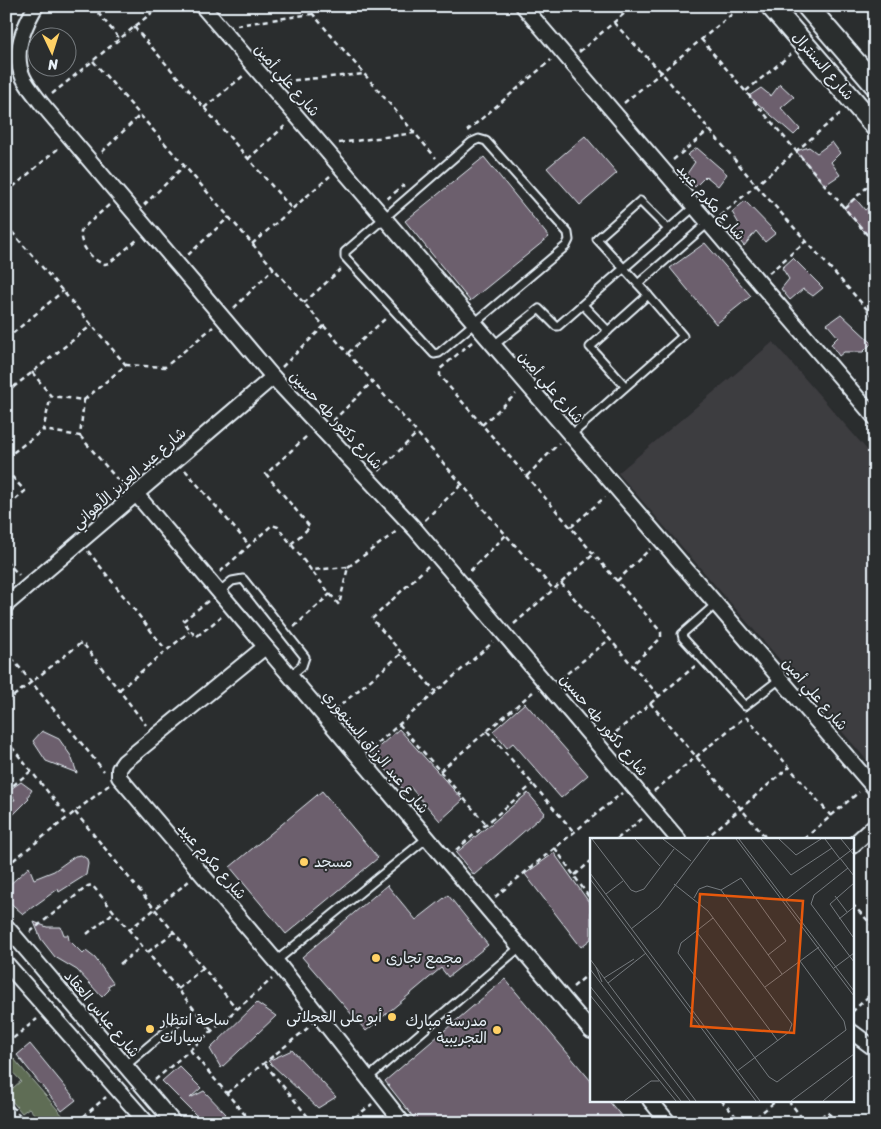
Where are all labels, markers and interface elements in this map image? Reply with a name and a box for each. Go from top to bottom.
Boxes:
street label: شارع السنترال [785,25,861,107]
north arrow [28,28,78,78]
street label: شارع علي أمين [248,37,326,123]
text: N [47,52,60,77]
street label: شارع مكرم عبيد [670,157,752,247]
street label: شارع علي أمين [512,344,590,430]
street label: شارع دكتور طه حسين [283,364,389,476]
street label: شارع عبد العزيز الأهواني [66,421,192,535]
street label: شارع علي أمين [776,651,854,737]
street label: شارع دكتور طه حسين [553,668,655,782]
street label: شارع عبد الرزاق السنهوري [316,684,436,820]
street label: شارع مكرم عبيد [171,816,253,906]
inset map [590,838,854,1102]
place label: مسجد [314,849,353,875]
marker: مسجد [298,856,310,868]
place label: مجمع تجارى [386,945,462,971]
marker: مجمع تجارى [370,952,382,964]
street label: شارع عباس العقاد [57,964,147,1064]
place label: أبو على العجلاتى [286,1004,382,1030]
place label: ساحة انتظار سيارات [159,1007,229,1050]
place label: مدرسة مبارك التجريبية [406,1008,487,1051]
marker: أبو على العجلاتى [386,1011,398,1023]
marker: ساحة انتظار سيارات [144,1023,156,1035]
marker: مدرسة مبارك التجريبية [491,1024,503,1036]

